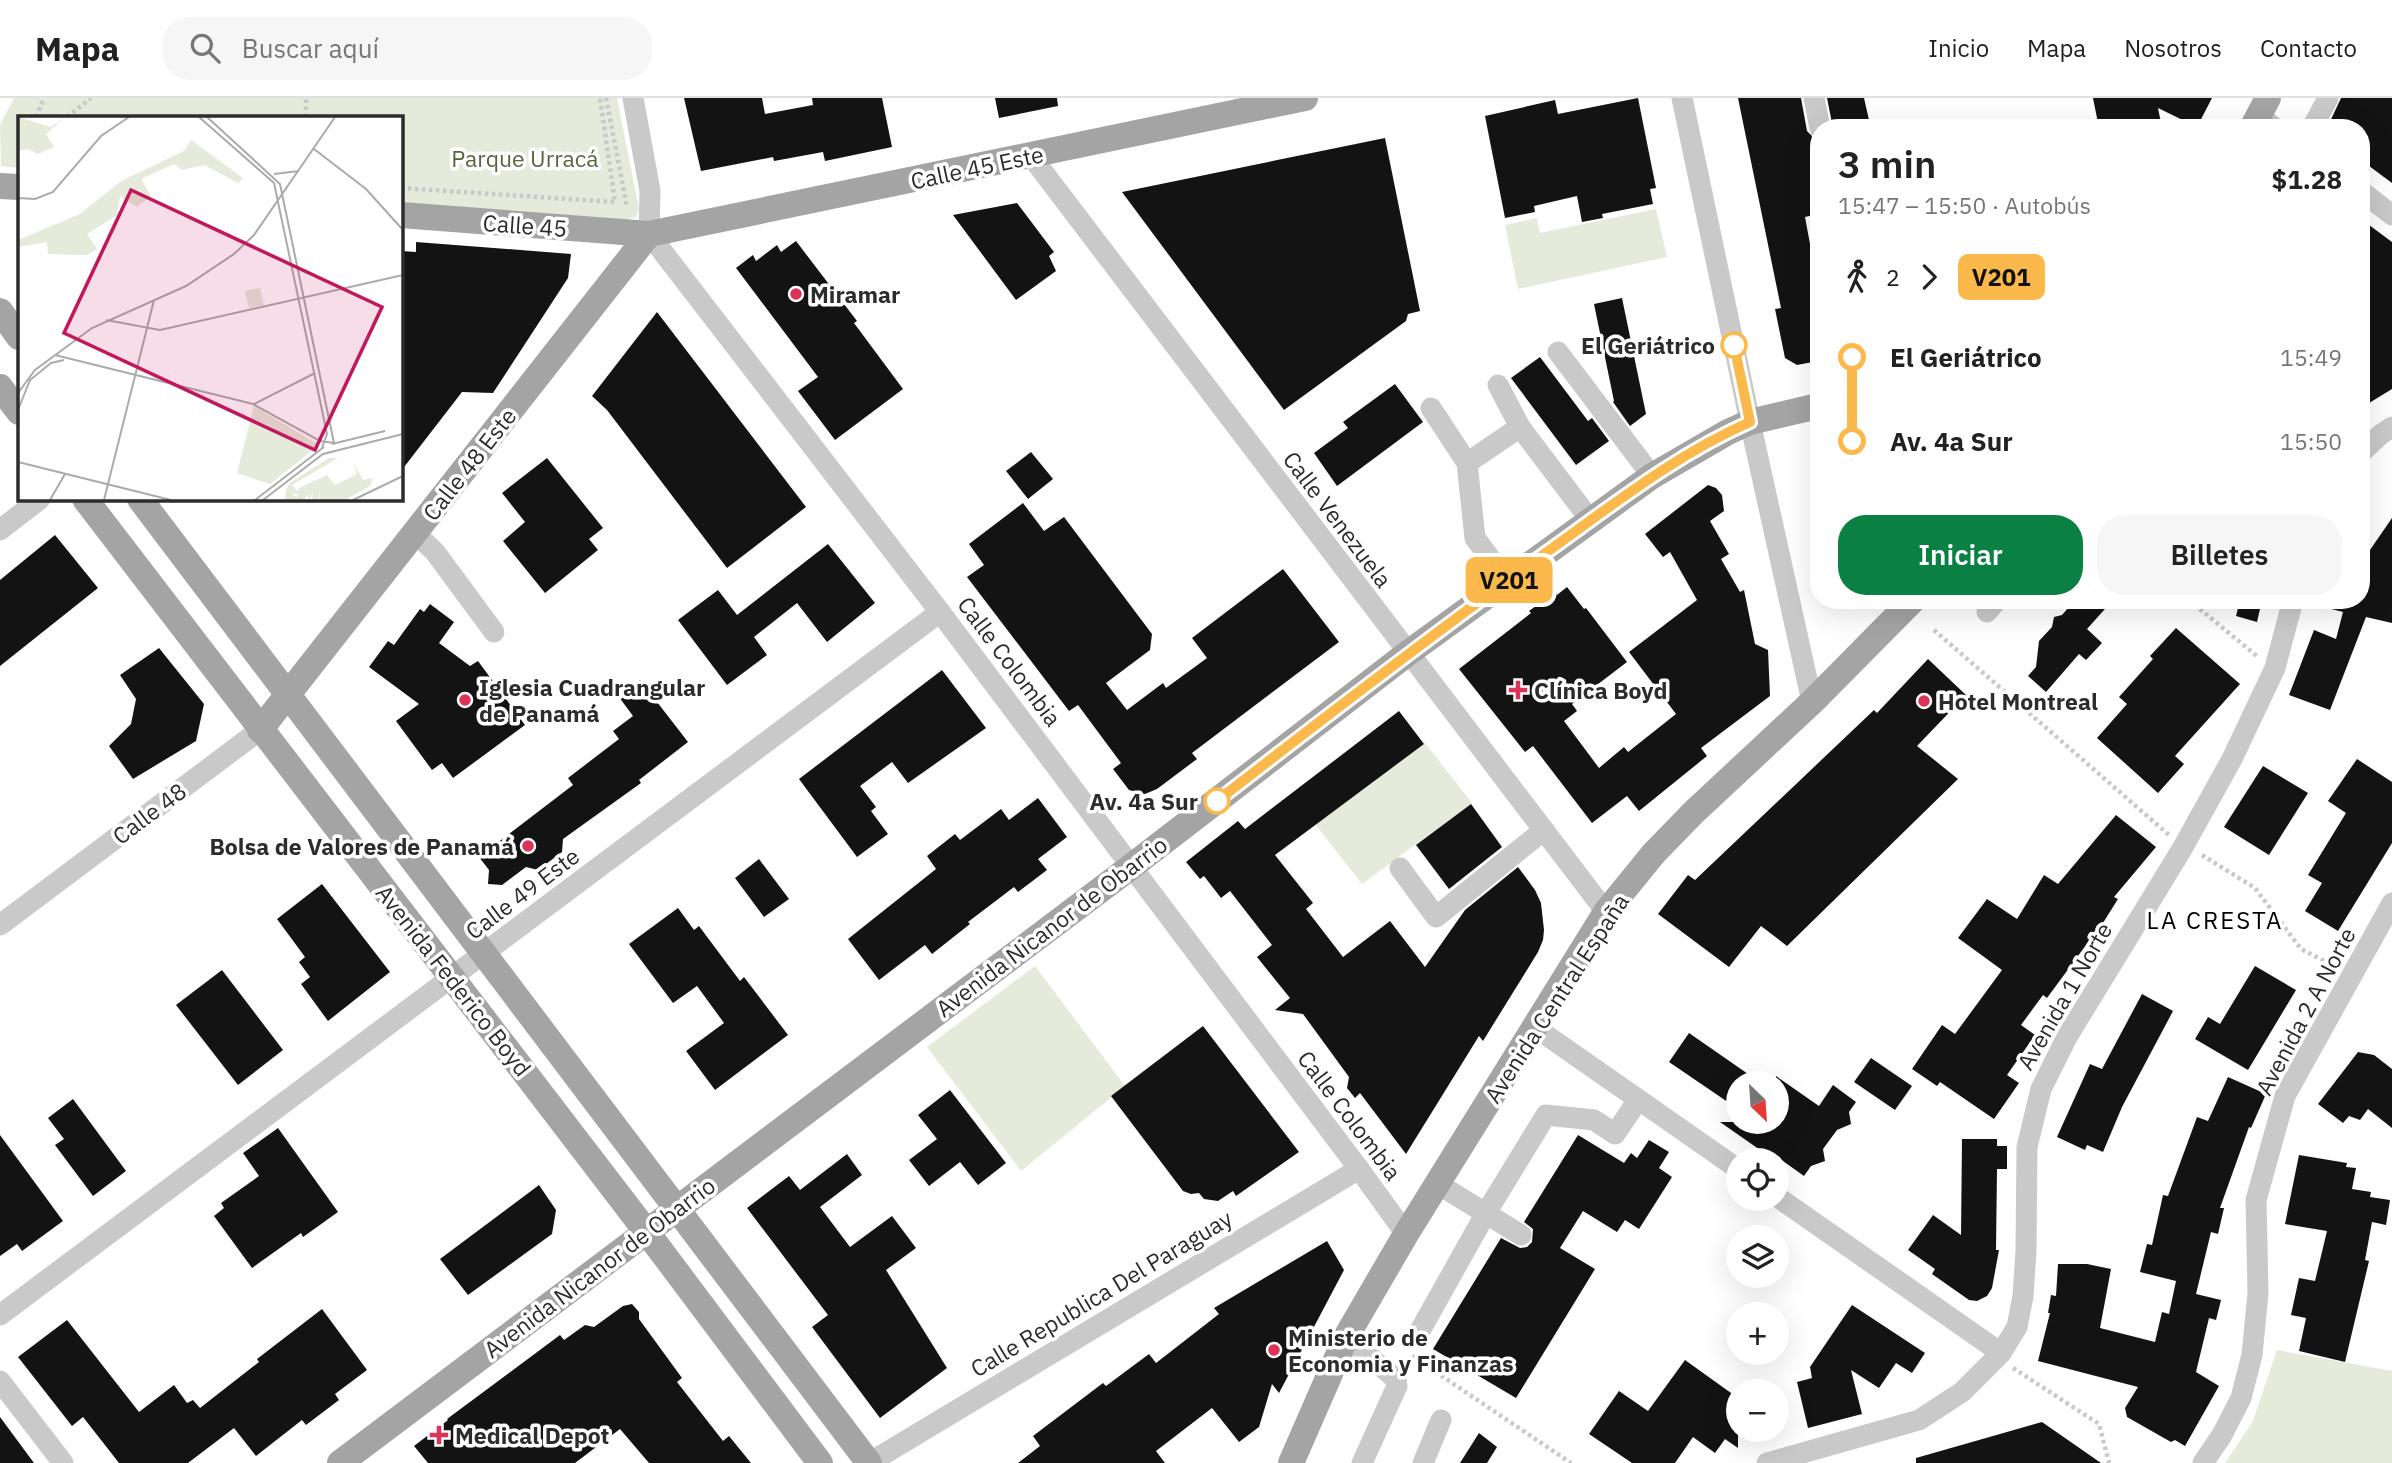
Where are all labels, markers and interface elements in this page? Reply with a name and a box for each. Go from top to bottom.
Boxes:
search box [162,17,652,80]
text: Mapa [35,27,120,70]
icon: search [186,29,224,67]
text: Buscar aquí [242,31,379,65]
text: Inicio [1928,32,1989,64]
text: Mapa [2027,32,2086,64]
text: Nosotros [2124,32,2222,64]
text: Contacto [2260,32,2357,64]
inset map [18,116,402,500]
street label: Calle 45 Este [908,138,1046,196]
text: 3 min [1838,139,1936,188]
park label: Parque Urracá [451,143,599,173]
text: $1.28 [2272,162,2342,196]
text: 15:47 – 15:50 · Autobús [1838,190,2091,220]
street label: Calle 45 [482,207,568,243]
icon: walk [1838,258,1876,296]
icon: forward [1910,258,1948,296]
text: V201 [1972,261,2031,293]
text: 2 [1886,262,1900,292]
place label: Miramar [810,279,900,309]
marker: Miramar [788,286,804,302]
place label: El Geriátrico [1581,330,1715,360]
marker: El Geriátrico [1721,332,1747,358]
text: El Geriátrico [1890,340,2042,374]
text: 15:49 [2280,342,2342,372]
street label: Calle 48 Este [416,402,522,526]
text: Av. 4a Sur [1890,424,2013,458]
text: 15:50 [2280,426,2342,456]
street label: Calle Venezuela [1277,445,1399,593]
button: Iniciar [1838,515,2083,595]
button: Billetes [2097,515,2342,595]
line badge: V201 [1460,557,1558,603]
text: V201 [1480,564,1538,596]
street label: Calle Colombia [951,590,1069,732]
place label: Iglesia Cuadrangular de Panamá [479,672,705,728]
place label: Clínica Boyd [1534,675,1667,705]
marker: Clínica Boyd [1508,680,1528,700]
place label: Hotel Montreal [1938,686,2098,716]
marker: Iglesia Cuadrangular de Panamá [457,692,473,708]
marker: Hotel Montreal [1916,693,1932,709]
street label: Calle 48 [106,776,192,850]
place label: Av. 4a Sur [1089,786,1198,816]
marker: Av. 4a Sur [1204,788,1230,814]
street label: Avenida Nicanor de Obarrio [929,829,1173,1023]
place label: Bolsa de Valores de Panamá [209,831,514,861]
marker: Bolsa de Valores de Panamá [520,838,536,854]
street label: Calle 49 Este [459,840,585,946]
street label: Avenida Federico Boyd [370,878,538,1082]
street label: Avenida Central España [1477,888,1635,1108]
district label: LA CRESTA [2147,904,2283,936]
street label: Avenida 1 Norte [2010,917,2118,1075]
street label: Avenida 2 A Norte [2248,922,2362,1100]
street label: Calle Colombia [1291,1044,1409,1186]
north arrow [1726,1071,1788,1134]
map controls [1726,1071,1789,1442]
button: locate [1726,1148,1789,1211]
street label: Avenida Nicanor de Obarrio [477,1170,721,1364]
street label: Calle Republica Del Paraguay [965,1203,1238,1383]
button: layers [1726,1225,1789,1288]
button: + [1726,1302,1789,1365]
place label: Ministerio de Economia y Finanzas [1288,1322,1514,1378]
marker: Ministerio de Economia y Finanzas [1266,1342,1282,1358]
button: − [1726,1379,1789,1442]
place label: Medical Depot [455,1420,609,1450]
marker: Medical Depot [429,1425,449,1445]

